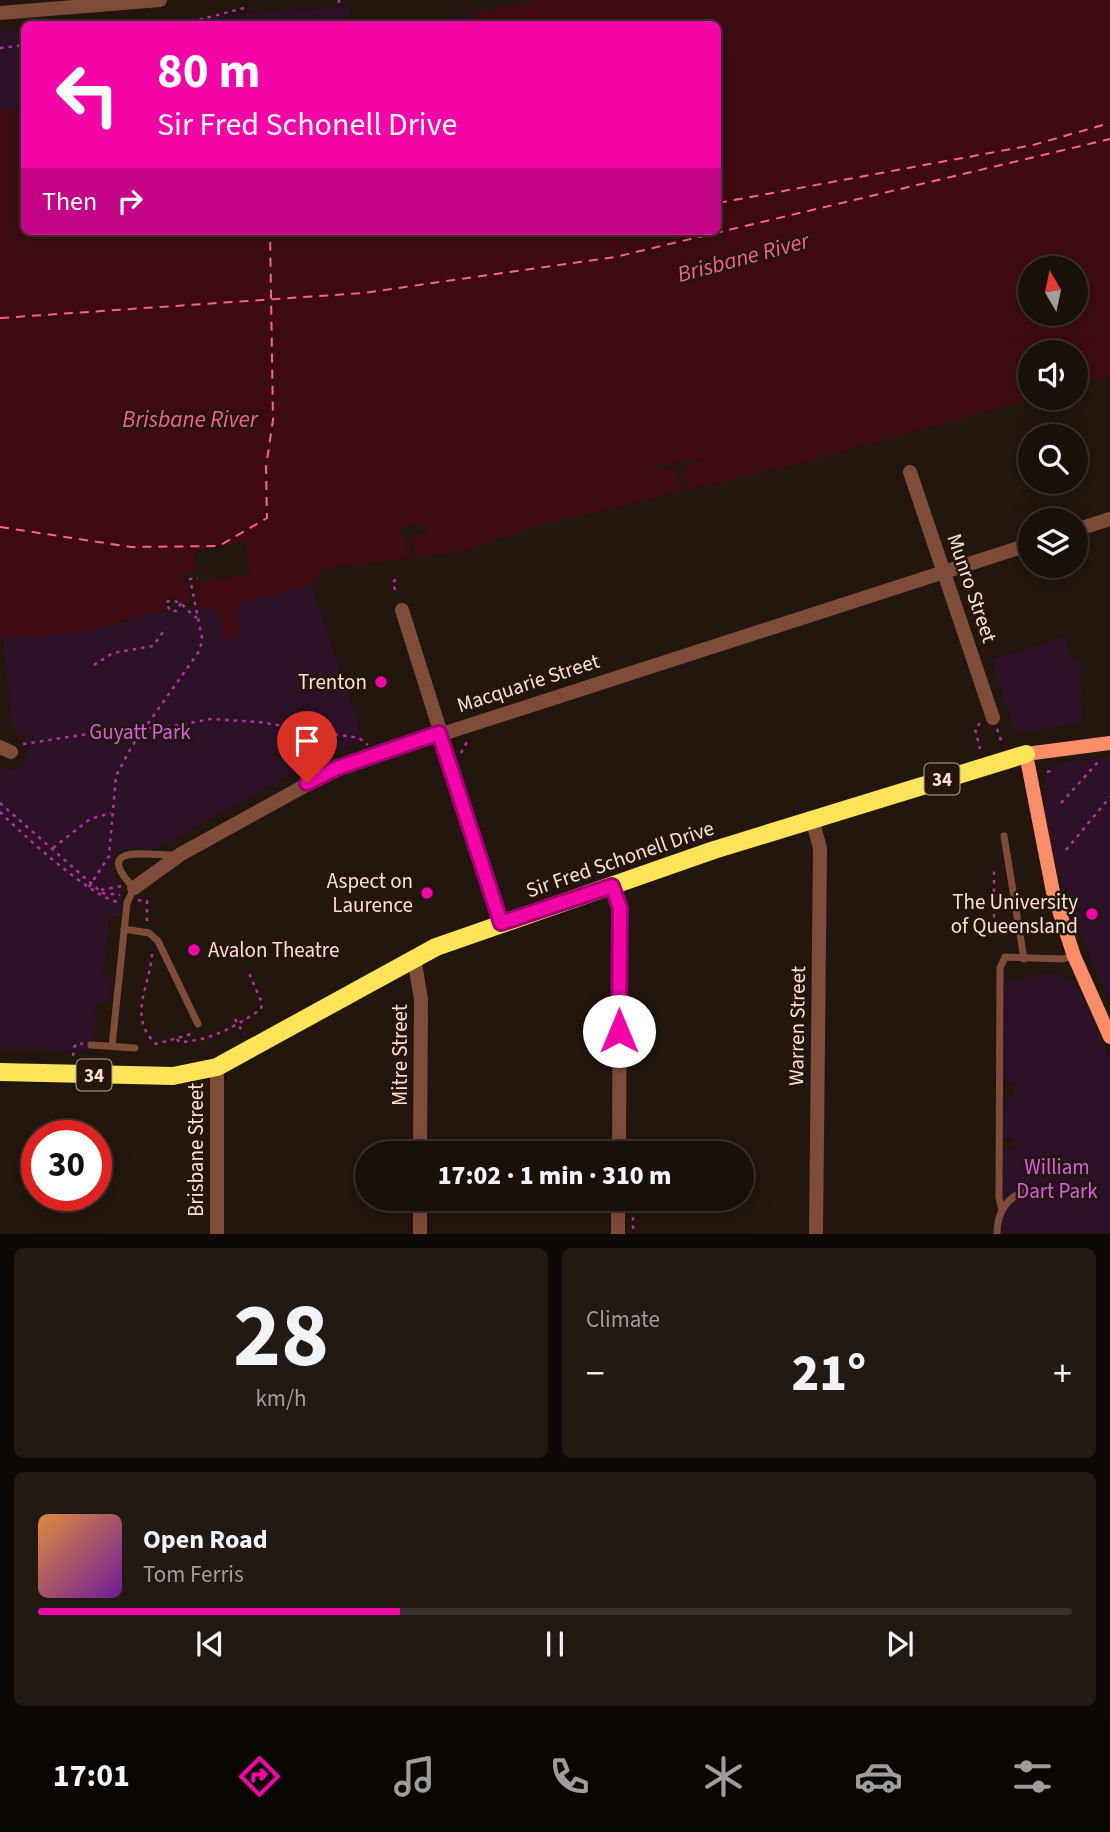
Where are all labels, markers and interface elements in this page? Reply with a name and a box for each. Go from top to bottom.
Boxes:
text: 80 m [157,37,261,107]
icon: left [42,49,133,140]
text: Sir Fred Schonell Drive [157,102,457,148]
icon: right [111,182,149,220]
text: Then [42,183,97,220]
water label: Brisbane River [673,224,814,291]
north arrow [1018,256,1088,326]
map controls [1018,256,1088,578]
button: sound [1018,340,1088,410]
water label: Brisbane River [122,403,259,436]
button: search [1018,424,1088,494]
button: layers [1018,508,1088,578]
street label: Munro Street [939,529,1005,647]
street label: Macquarie Street [453,646,603,720]
place label: Trenton [298,667,367,697]
marker: Trenton [373,674,389,690]
pin [277,711,337,783]
park label: Guyatt Park [89,717,191,747]
icon: arrive [288,722,326,760]
road number: 34 [925,764,960,794]
street label: Sir Fred Schonell Drive [522,813,718,905]
place label: Aspect on Laurence [327,866,413,920]
marker: Aspect on Laurence [419,885,435,901]
place label: The University of Queensland [951,887,1078,941]
marker: The University of Queensland [1084,906,1100,922]
place label: Avalon Theatre [208,935,339,965]
marker: Avalon Theatre [186,942,202,958]
street label: Warren Street [781,966,813,1086]
position arrow [582,994,656,1068]
street label: Mitre Street [385,1004,415,1106]
road number: 34 [76,1060,112,1091]
street label: Brisbane Street [181,1083,211,1217]
speed limit sign: 30 [21,1120,112,1211]
park label: William Dart Park [1016,1152,1098,1206]
text: 17:02 · 1 min · 310 m [438,1157,671,1194]
text: 28 [233,1272,329,1401]
text: Climate [586,1303,660,1336]
text: 21° [792,1337,866,1411]
text: − [586,1347,605,1401]
text: + [1053,1347,1072,1401]
text: km/h [255,1382,307,1415]
text: Open Road [143,1521,268,1558]
text: Tom Ferris [143,1558,244,1591]
icon: previous [191,1625,229,1663]
icon: pause [536,1625,574,1663]
icon: next [881,1625,919,1663]
icon: directions [235,1752,284,1801]
icon: music [390,1752,439,1801]
icon: phone [545,1752,594,1801]
icon: climate [699,1752,748,1801]
icon: car [854,1752,903,1801]
icon: filters [1008,1752,1057,1801]
text: 17:01 [53,1753,130,1799]

